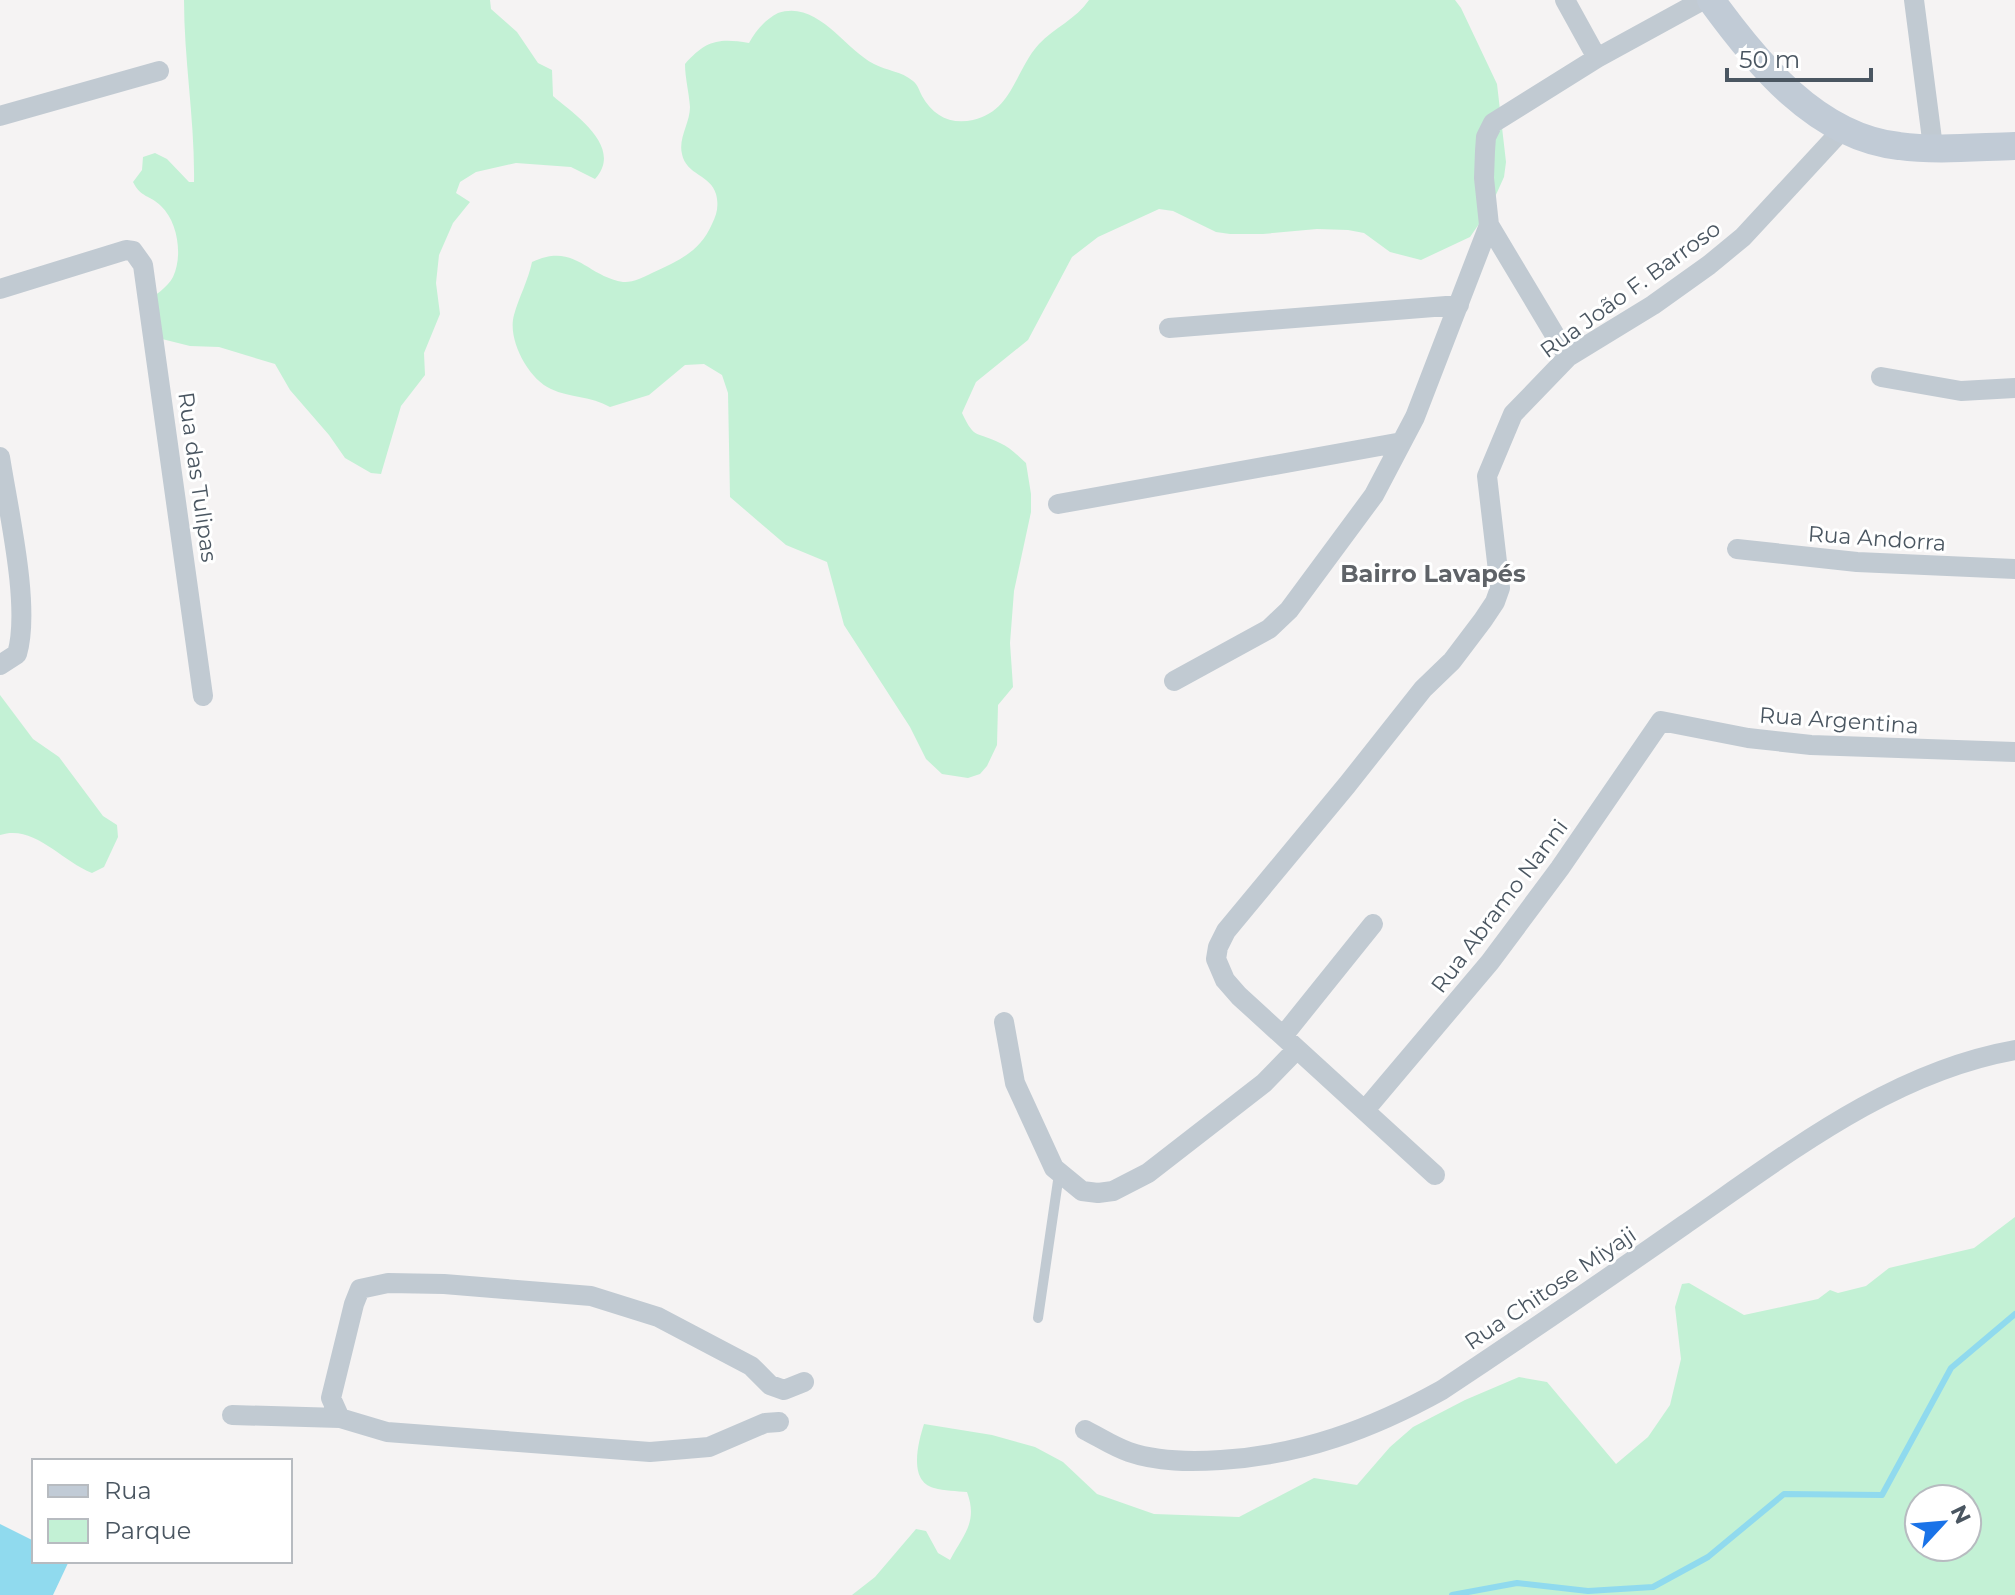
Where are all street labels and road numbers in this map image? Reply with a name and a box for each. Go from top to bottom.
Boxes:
street label: Rua João F. Barroso [1535,215,1726,364]
street label: Rua das Tulipas [172,390,223,564]
street label: Rua Andorra [1807,520,1947,557]
street label: Rua Argentina [1758,701,1920,740]
street label: Rua Abramo Nanni [1425,814,1574,998]
street label: Rua Chitose Miyaji [1459,1221,1641,1356]

